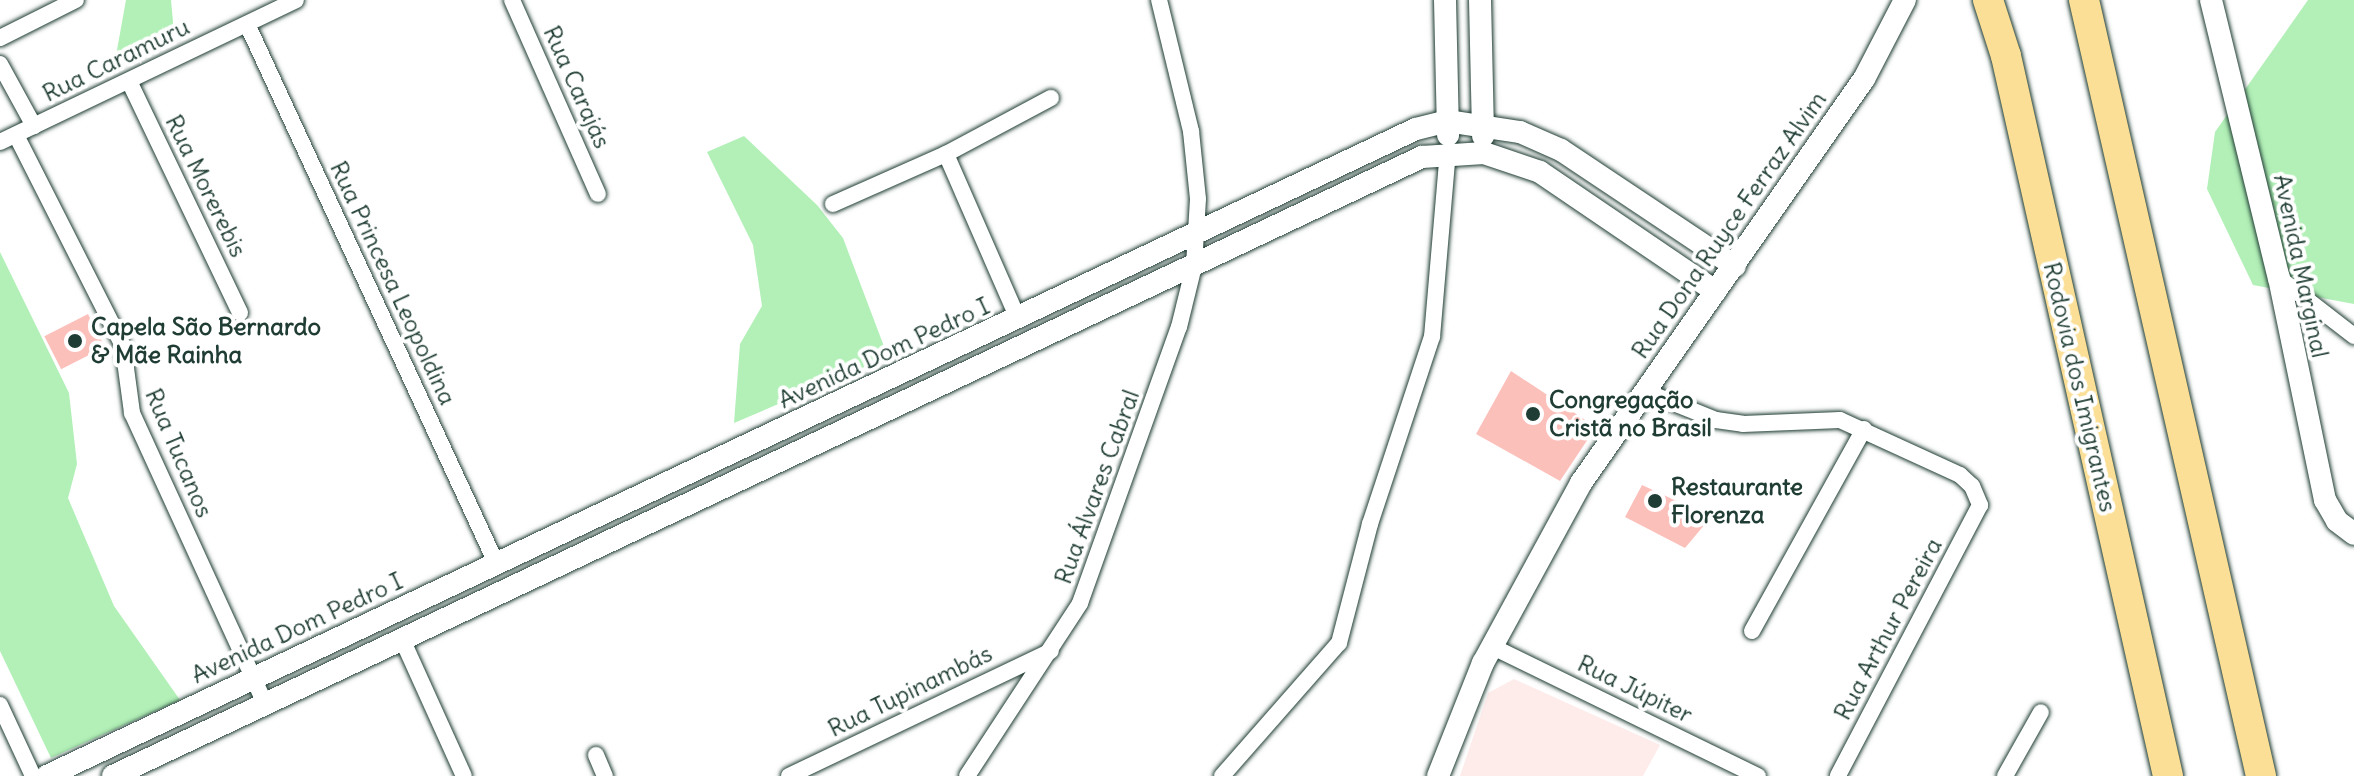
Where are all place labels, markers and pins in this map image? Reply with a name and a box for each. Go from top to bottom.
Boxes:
place label: Capela São Bernardo & Mãe Rainha [91,313,321,369]
marker: Capela São Bernardo & Mãe Rainha [66,332,84,350]
place label: Congregação Cristã no Brasil [1549,386,1712,442]
marker: Congregação Cristã no Brasil [1524,405,1542,423]
place label: Restaurante Florenza [1671,473,1803,529]
marker: Restaurante Florenza [1646,492,1664,510]

